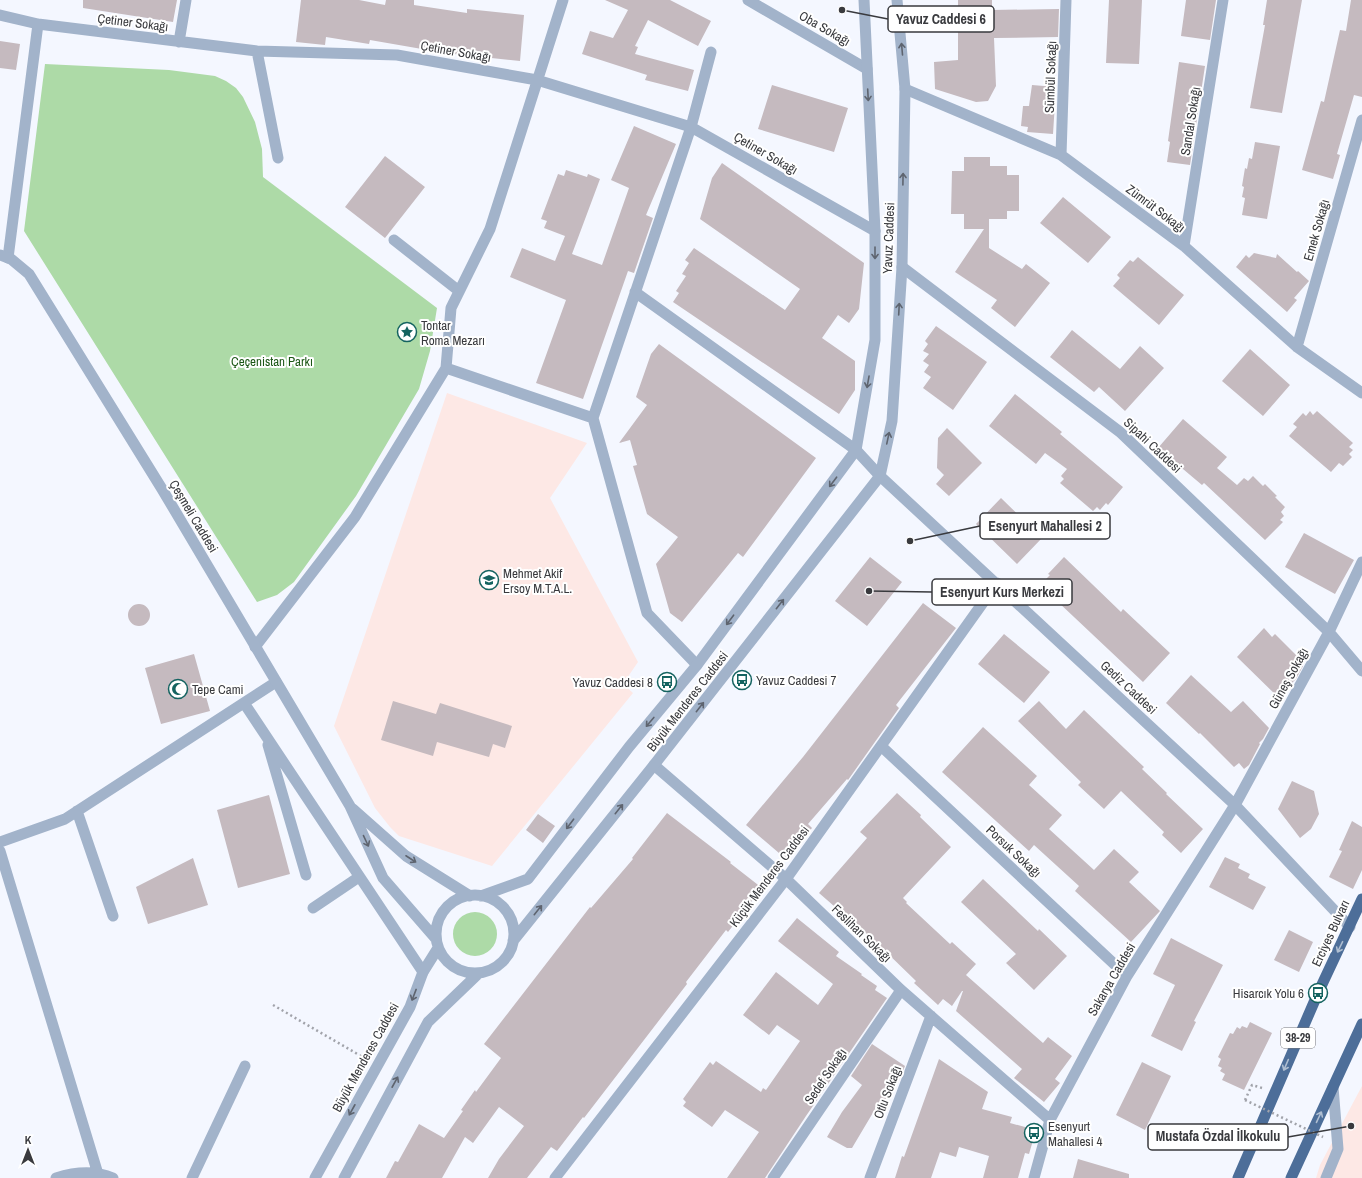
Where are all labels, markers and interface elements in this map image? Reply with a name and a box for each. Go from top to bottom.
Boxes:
callout: Yavuz Caddesi 6 [888,6,994,32]
street label: Oba Sokağı [796,7,853,50]
street label: Çetiner Sokağı [97,10,169,35]
text: Yavuz Caddesi 6 [896,10,986,28]
street label: Çetiner Sokağı [419,37,492,66]
street label: Sümbül Sokağı [1041,41,1060,113]
one-way arrow [898,43,905,56]
street label: Sandal Sokağı [1177,85,1204,157]
one-way arrow [865,88,872,101]
street label: Çetiner Sokağı [731,128,801,179]
one-way arrow [900,173,907,186]
street label: Zümrüt Sokağı [1123,181,1189,236]
street label: Emek Sokağı [1300,197,1333,263]
street label: Yavuz Caddesi [879,202,898,274]
one-way arrow [871,246,879,259]
one-way arrow [895,303,903,316]
place label: Tontar Roma Mezarı [421,317,485,349]
place icon: Tontar Roma Mezarı [396,321,418,343]
park label: Çeçenistan Parkı [231,353,313,370]
one-way arrow [864,375,872,388]
street label: Sipahi Caddesi [1120,414,1185,477]
one-way arrow [885,432,893,445]
one-way arrow [829,476,837,487]
street label: Çeşmeli Caddesi [165,477,222,556]
callout: Esenyurt Mahallesi 2 [980,513,1110,539]
text: Esenyurt Mahallesi 2 [988,517,1102,535]
place label: Mehmet Akif Ersoy M.T.A.L. [503,565,572,597]
school or university icon: Mehmet Akif Ersoy M.T.A.L. [478,569,500,591]
callout: Esenyurt Kurs Merkezi [932,579,1072,605]
text: Esenyurt Kurs Merkezi [940,583,1064,601]
one-way arrow [775,599,784,610]
one-way arrow [726,614,734,625]
street label: Güneş Sokağı [1265,645,1312,712]
street label: Büyük Menderes Caddesi [643,648,732,755]
street label: Gediz Caddesi [1097,657,1160,718]
bus stop icon: Yavuz Caddesi 7 [731,669,753,691]
bus stop icon: Yavuz Caddesi 8 [656,671,678,693]
place label: Yavuz Caddesi 7 [756,672,836,689]
place label: Yavuz Caddesi 8 [573,674,653,691]
mosque icon: Tepe Cami [167,678,189,700]
place label: Tepe Cami [192,681,244,698]
one-way arrow [695,701,704,712]
one-way arrow [645,716,654,727]
one-way arrow [615,803,623,814]
one-way arrow [565,818,574,829]
street label: Küçük Menderes Caddesi [726,822,813,930]
street label: Porsuk Sokağı [983,822,1045,881]
one-way arrow [363,835,370,847]
one-way arrow [405,855,416,863]
street label: Erciyes Bulvarı [1308,897,1353,969]
street label: Feslihan Sokağı [828,901,895,966]
one-way arrow [533,905,542,916]
street label: Sakarya Caddesi [1084,940,1139,1019]
one-way arrow [1336,941,1343,953]
bus stop icon: Hisarcık Yolu 6 [1307,982,1329,1004]
place label: Hisarcık Yolu 6 [1233,985,1304,1002]
one-way arrow [410,989,418,1001]
street label: Büyük Menderes Caddesi [328,999,403,1115]
road number: 38-29 [1281,1028,1315,1048]
street label: Sedef Sokağı [800,1045,850,1108]
one-way arrow [1282,1059,1290,1071]
street label: Otlu Sokağı [870,1063,905,1121]
one-way arrow [392,1076,400,1088]
one-way arrow [348,1103,355,1115]
one-way arrow [1316,1112,1323,1124]
place label: Esenyurt Mahallesi 4 [1048,1118,1103,1150]
bus stop icon: Esenyurt Mahallesi 4 [1023,1122,1045,1144]
callout: Mustafa Özdal İlkokulu [1148,1124,1288,1150]
text: Mustafa Özdal İlkokulu [1156,1127,1280,1145]
north arrow [8,1130,48,1170]
text: K [25,1133,32,1147]

